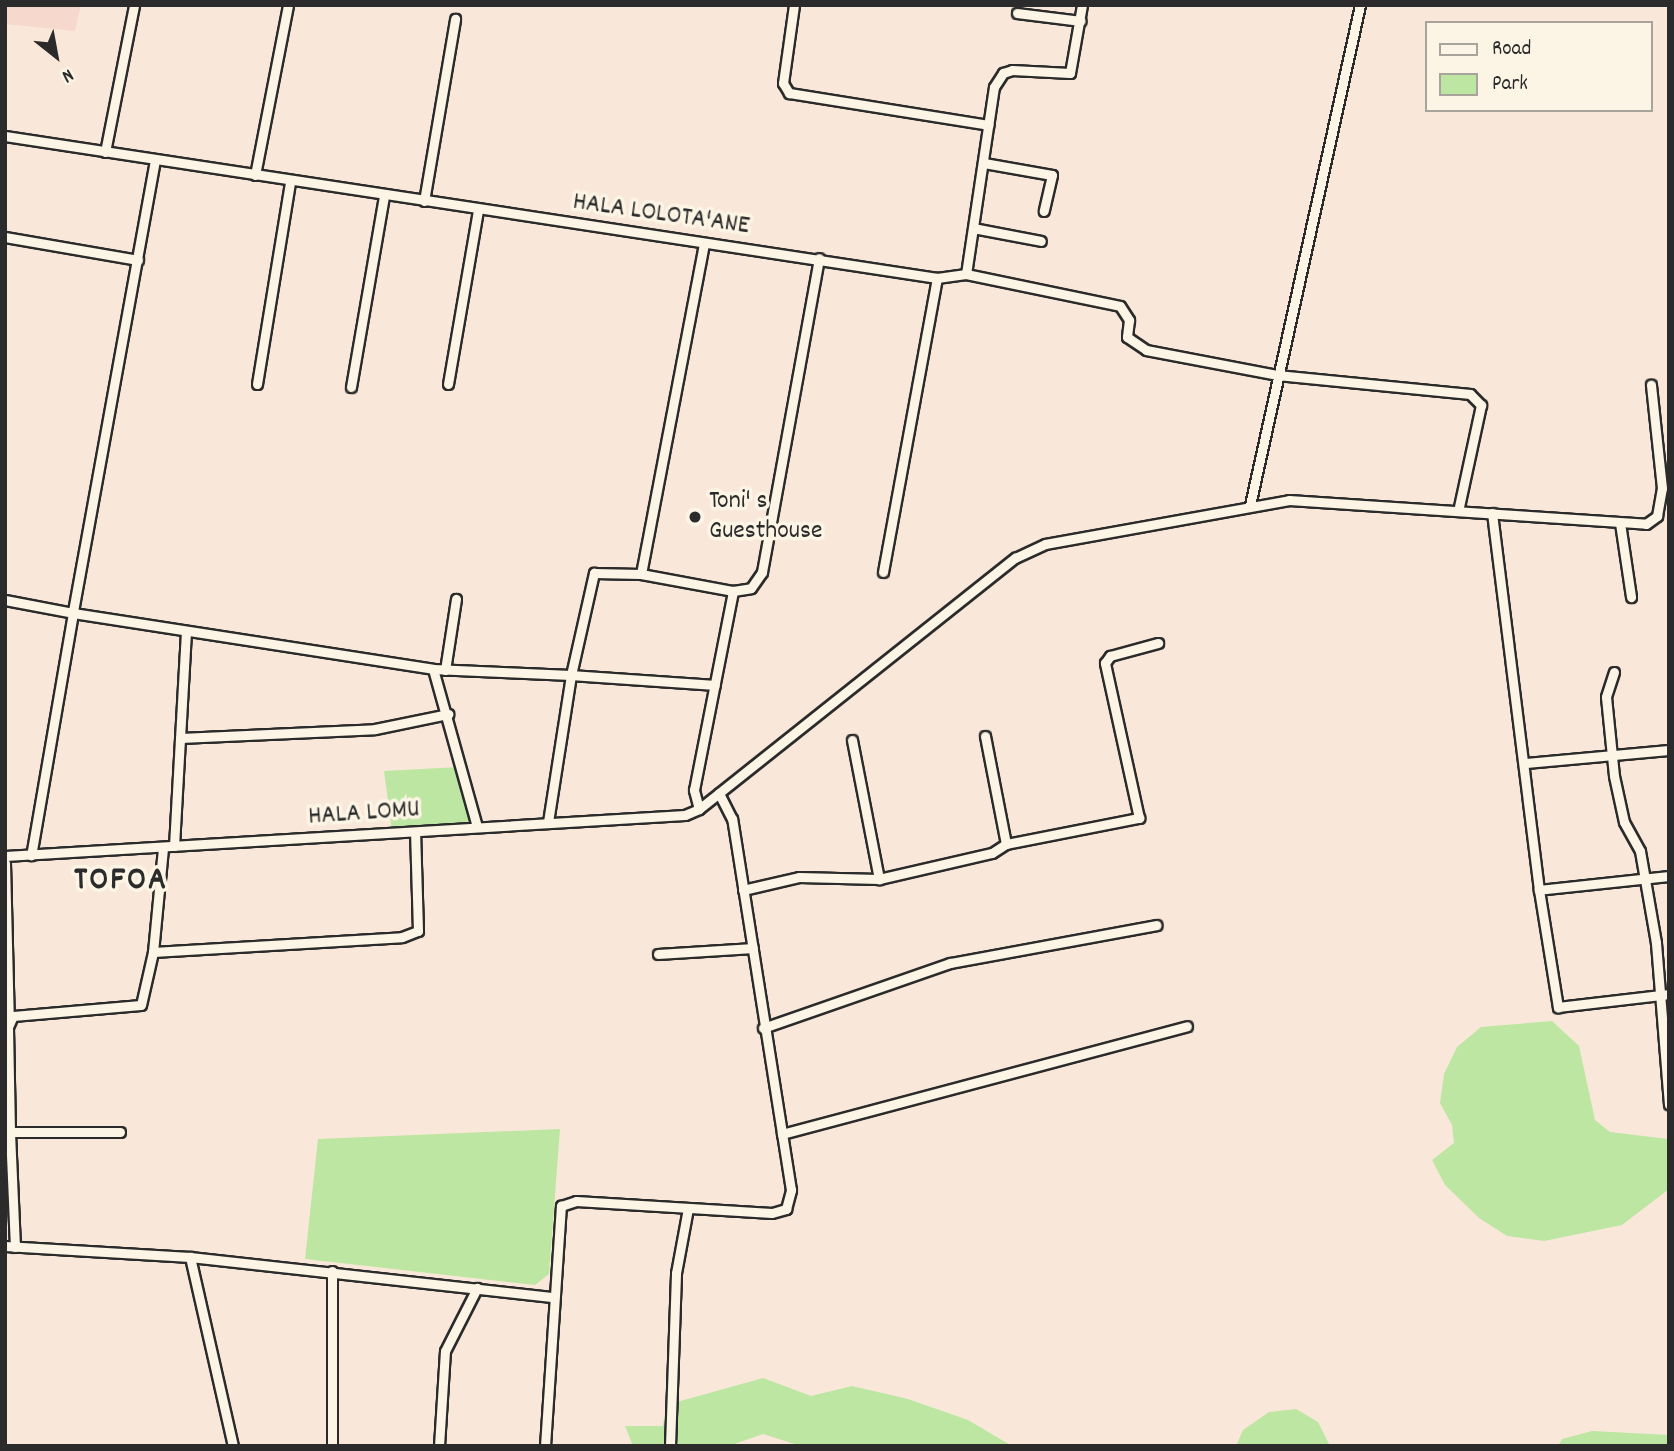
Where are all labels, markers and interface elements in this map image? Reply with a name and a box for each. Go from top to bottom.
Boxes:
north arrow [21,21,91,91]
legend [1426,21,1653,112]
text: Road [1492,35,1531,65]
text: N [56,60,78,88]
text: Park [1492,70,1528,100]
street label: HALA LOLOTA'ANE [571,187,751,243]
place label: Toni' s Guesthouse [709,486,822,548]
marker: Toni' s Guesthouse [687,509,703,525]
street label: HALA LOMU [307,795,421,833]
district label: TOFOA [75,862,167,902]

